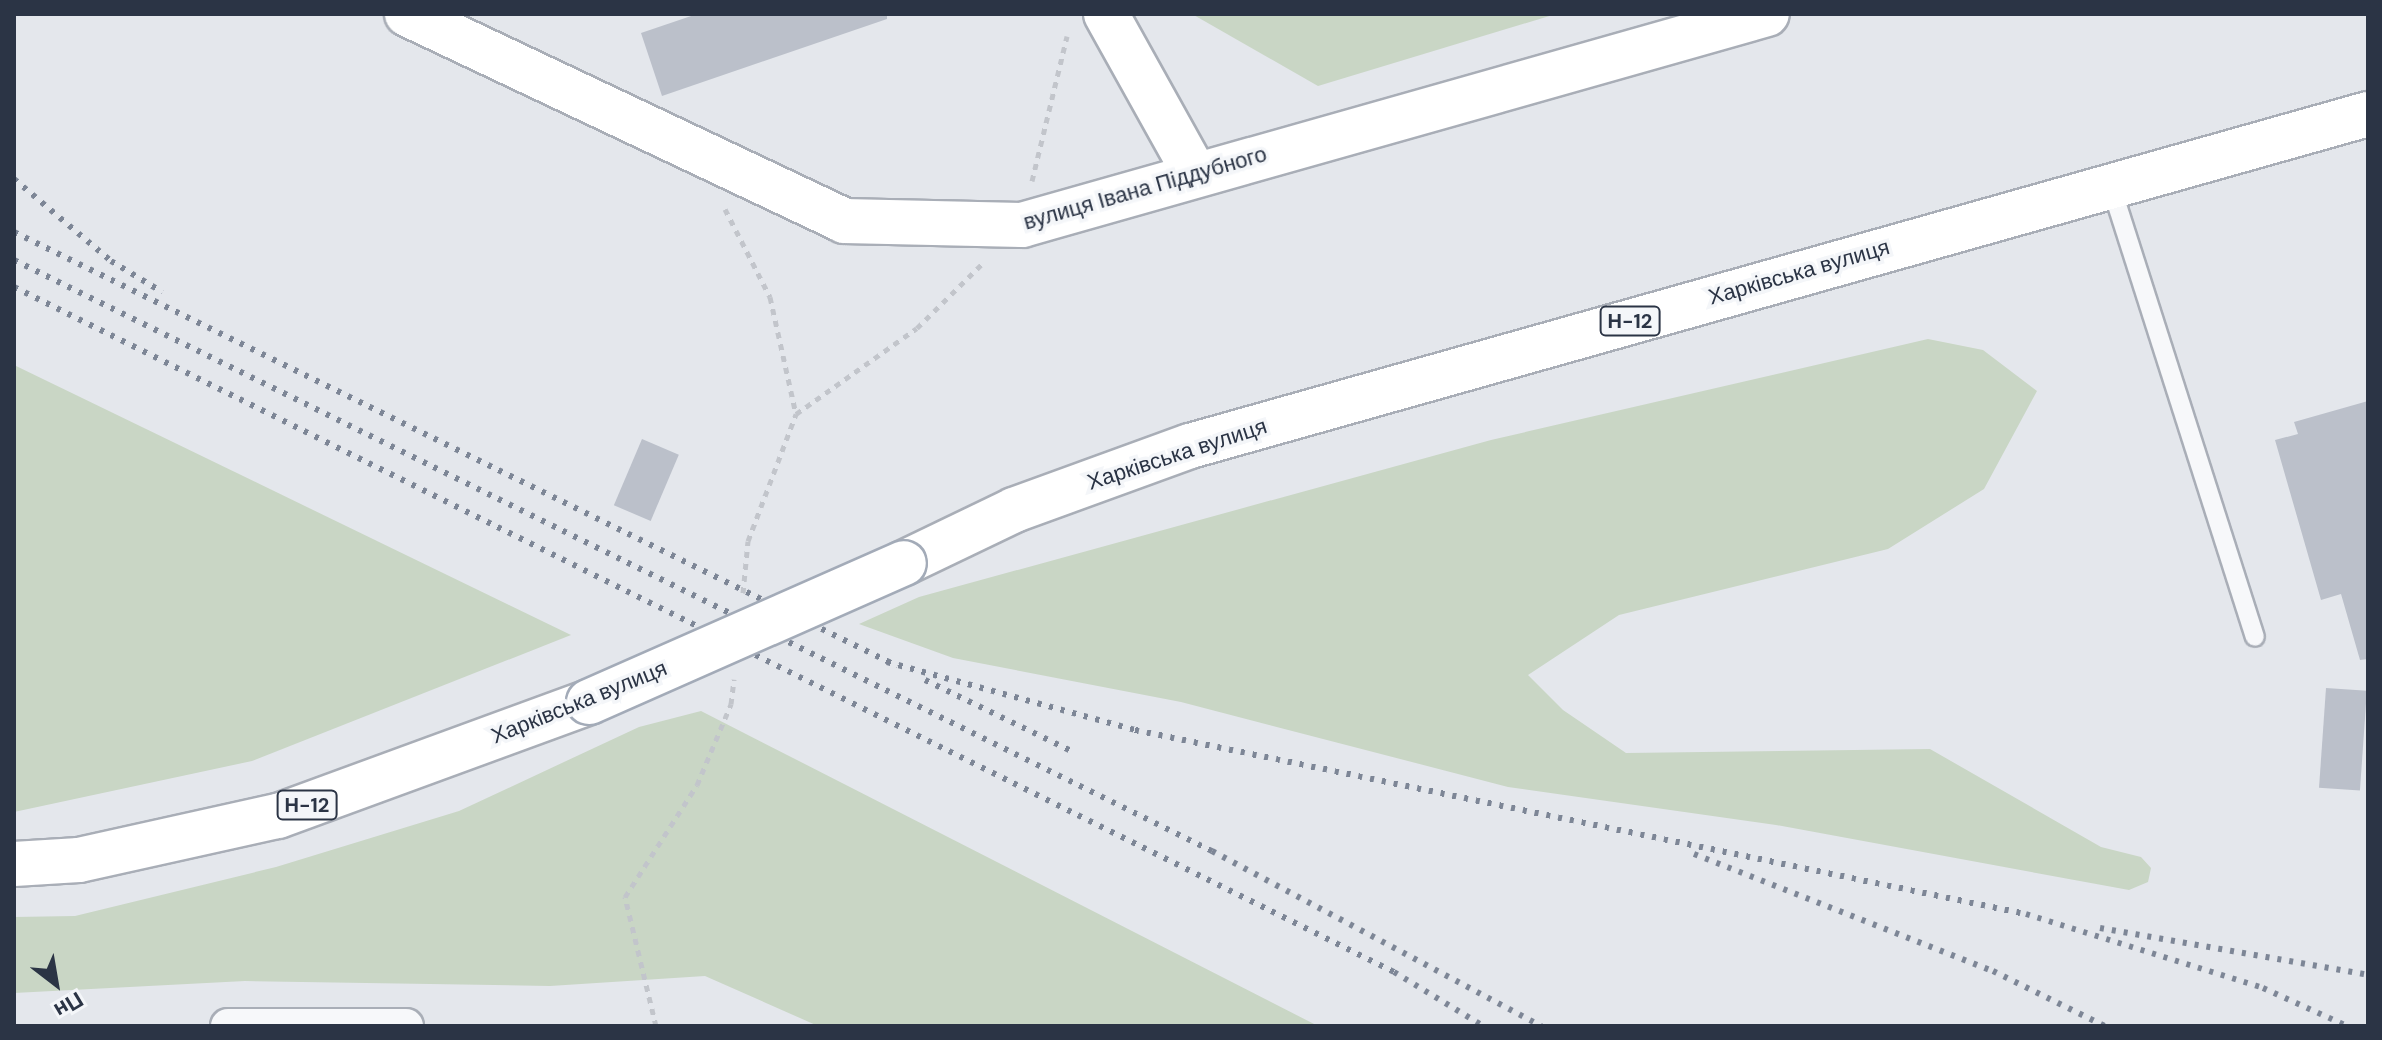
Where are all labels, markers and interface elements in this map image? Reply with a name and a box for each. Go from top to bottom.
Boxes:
street label: вулиця Івана Піддубного [1020,141,1270,235]
street label: Харківська вулиця [1705,234,1893,310]
road number: Н-12 [1598,305,1662,337]
street label: Харківська вулиця [1084,413,1270,495]
street label: Харківська вулиця [487,655,671,749]
road number: Н-12 [275,789,339,821]
north arrow [16,944,96,1024]
text: Пн [49,985,89,1025]

